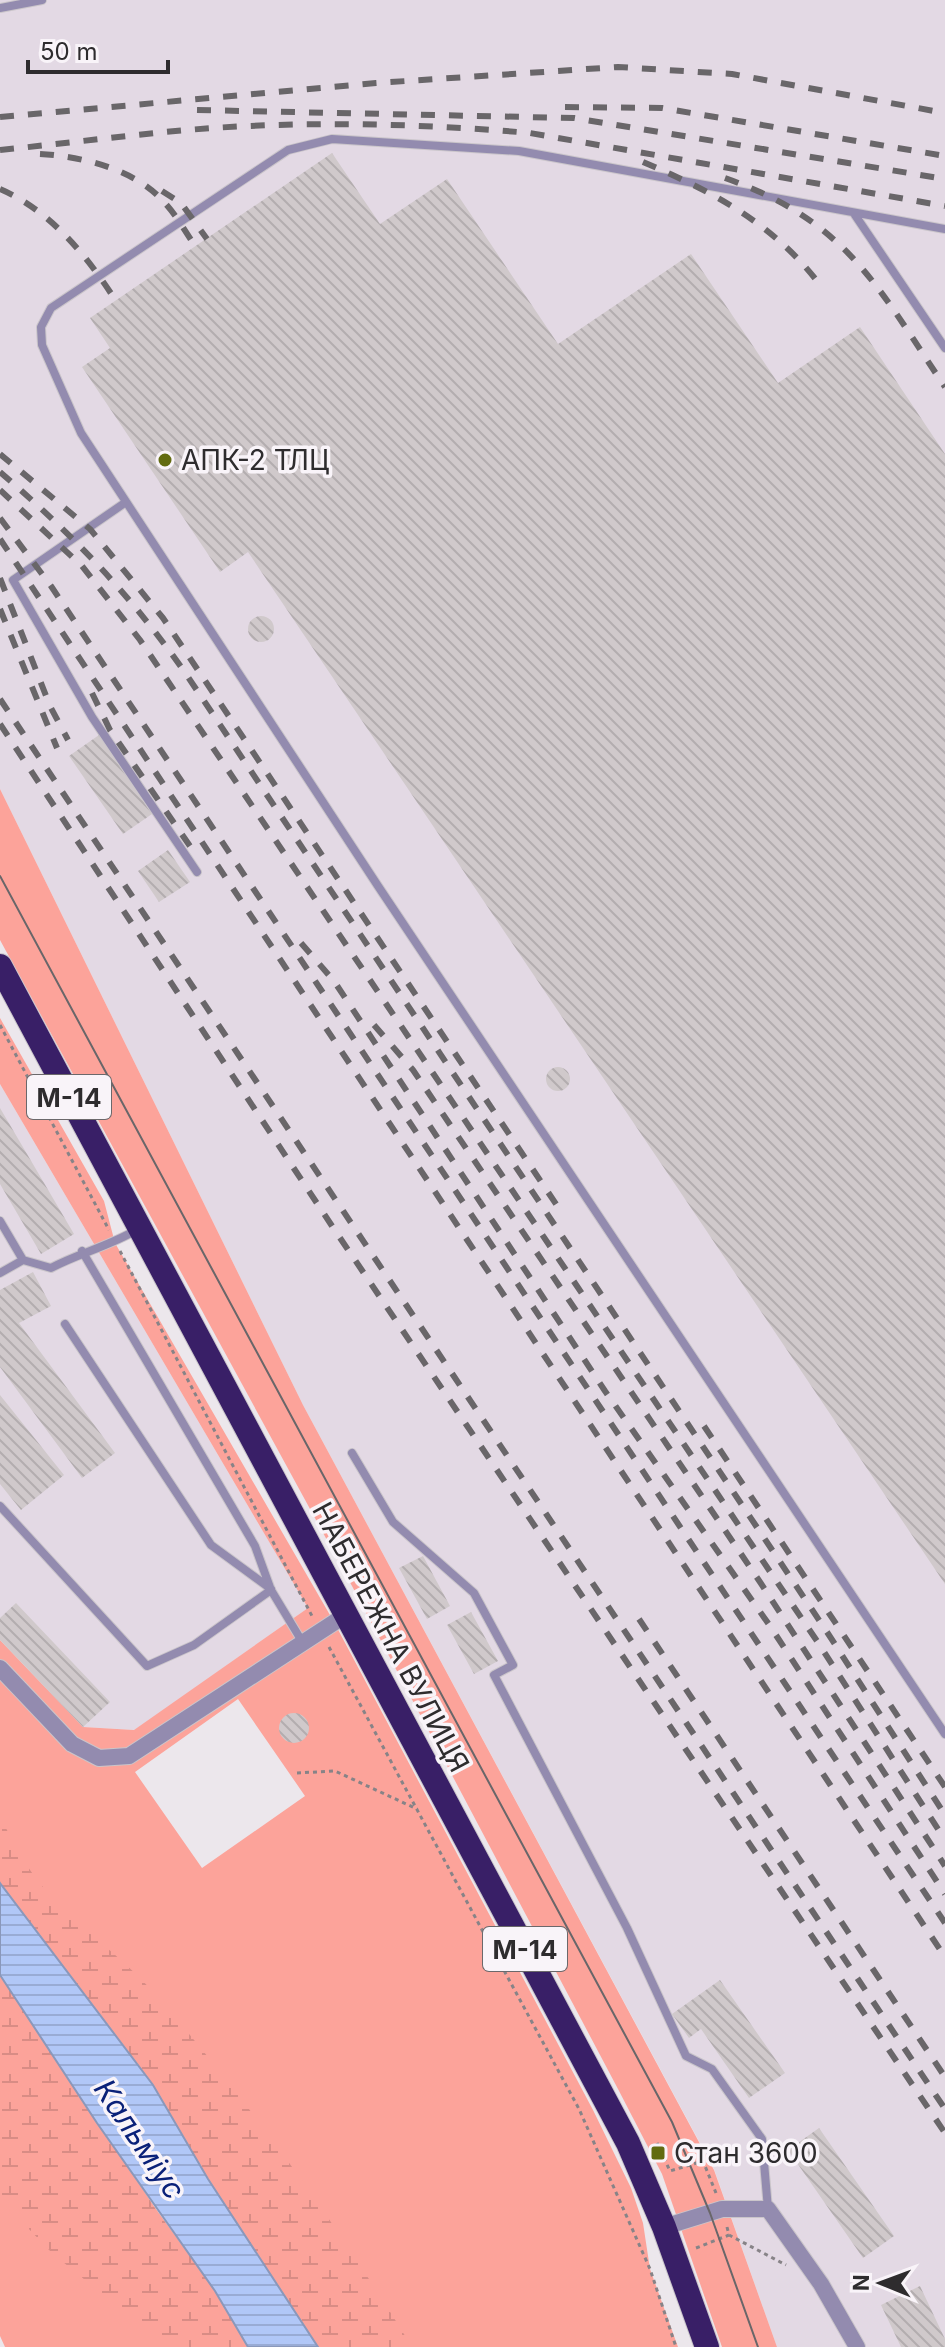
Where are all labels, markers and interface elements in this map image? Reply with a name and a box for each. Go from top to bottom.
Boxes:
scale bar [28,24,168,74]
text: 50 m [40,37,98,66]
place label: АПК-2 ТЛЦ [181,443,329,477]
marker: АПК-2 ТЛЦ [156,451,174,469]
road number: М-14 [27,1075,111,1119]
street label: НАБЕРЕЖНА ВУЛИЦЯ [305,1496,477,1778]
road number: М-14 [483,1927,567,1971]
water label: Кальміус [87,2072,193,2206]
place label: Стан 3600 [674,2136,818,2170]
marker: Стан 3600 [649,2144,667,2162]
north arrow [841,2243,921,2323]
text: N [848,2274,874,2291]

